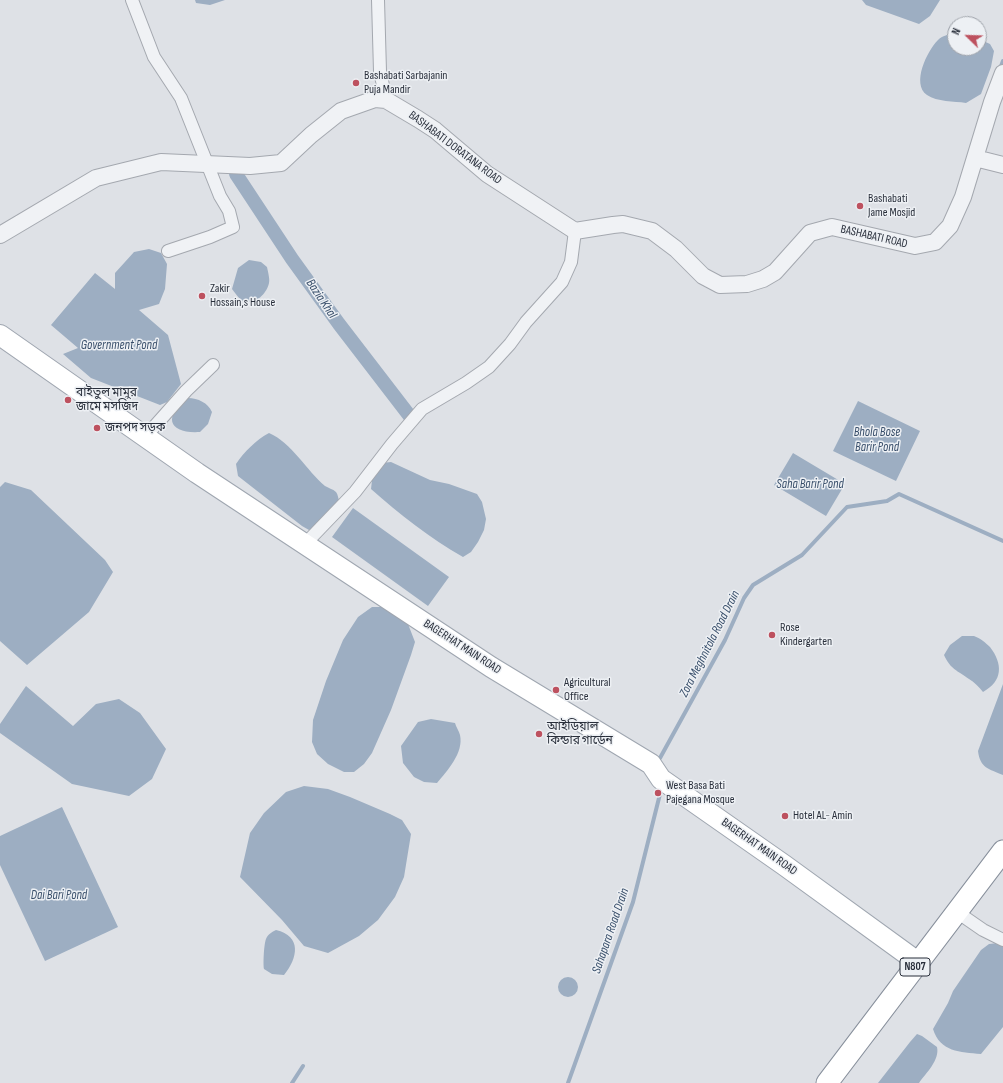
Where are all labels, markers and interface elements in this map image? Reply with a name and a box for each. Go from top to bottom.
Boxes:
north arrow [947,16,987,56]
text: N [949,26,964,37]
place label: Bashabati Sarbajanin Puja Mandir [364,69,448,97]
marker: Bashabati Sarbajanin Puja Mandir [351,78,361,88]
street label: BASHABATI DORATANA ROAD [406,108,504,188]
place label: Bashabati Jame Mosjid [868,192,915,220]
marker: Bashabati Jame Mosjid [855,201,865,211]
street label: BASHABATI ROAD [839,222,909,252]
water label: Bazia Khal [302,276,340,322]
place label: Zakir Hossain,s House [210,282,275,310]
marker: Zakir Hossain,s House [197,291,207,301]
water label: Government Pond [81,338,157,354]
place label: বাইতুল মামুর জামে মসজিদ [76,386,138,414]
marker: বাইতুল মামুর জামে মসজিদ [63,395,73,405]
place label: জনপদ সড়ক [105,421,165,435]
marker: জনপদ সড়ক [92,423,102,433]
water label: Bhola Bose Barir Pond [854,425,900,456]
water label: Saha Barir Pond [776,477,844,493]
water label: Zora Meghnitola Road Drain [676,588,744,700]
street label: BAGERHAT MAIN ROAD [421,617,503,677]
place label: Rose Kindergarten [780,621,832,649]
marker: Rose Kindergarten [767,630,777,640]
place label: Agricultural Office [564,676,611,704]
marker: Agricultural Office [551,685,561,695]
place label: আইডিয়াল কিন্ডার গার্ডেন [547,720,613,748]
marker: আইডিয়াল কিন্ডার গার্ডেন [534,729,544,739]
place label: West Basa Bati Pajegana Mosque [666,779,735,807]
marker: West Basa Bati Pajegana Mosque [653,788,663,798]
place label: Hotel AL- Amin [793,809,852,823]
marker: Hotel AL- Amin [780,811,790,821]
street label: BAGERHAT MAIN ROAD [718,815,800,879]
water label: Sahapara Road Drain [589,886,633,976]
water label: Dai Bari Pond [31,888,87,904]
road number: N807 [900,958,930,976]

